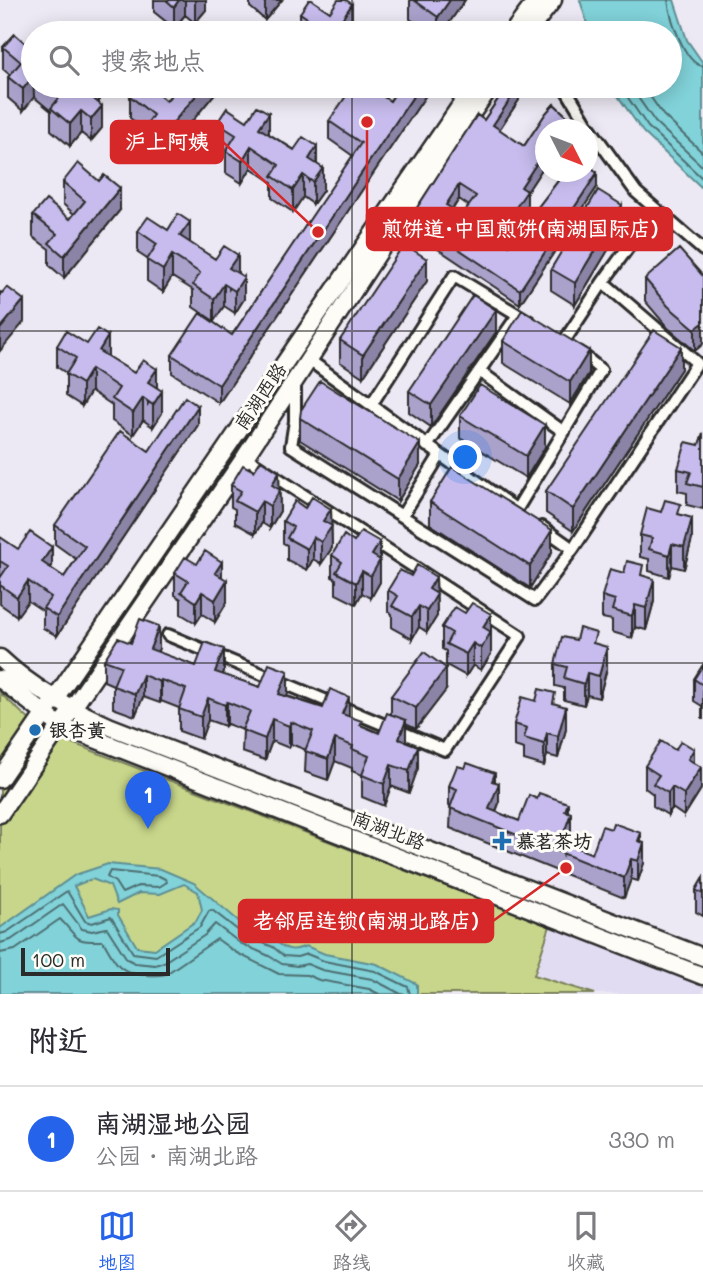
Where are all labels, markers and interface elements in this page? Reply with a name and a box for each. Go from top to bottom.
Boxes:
search box [21,21,682,98]
icon: search [45,41,83,79]
text: 搜索地点 [101,43,205,77]
north arrow [535,119,598,182]
callout: 沪上阿姨 [111,121,223,163]
text: 沪上阿姨 [125,127,209,154]
callout: 煎饼道·中国煎饼(南湖国际店) [367,208,672,250]
text: 煎饼道·中国煎饼(南湖国际店) [382,214,659,241]
street label: 南湖西路 [228,357,291,434]
your location [448,440,482,474]
place label: 银杏黄 [49,717,106,742]
marker: 银杏黄 [27,722,43,738]
pin: 1 [125,771,171,829]
street label: 南湖北路 [349,804,429,855]
place label: 慕茗茶坊 [516,828,592,853]
marker: 慕茗茶坊 [494,833,510,849]
callout: 老邻居连锁(南湖北路店) [239,900,493,942]
text: 老邻居连锁(南湖北路店) [253,906,479,933]
scale bar [21,945,170,977]
text: 100 m [32,947,85,972]
text: 附近 [28,1019,88,1059]
text: 南湖湿地公园 [95,1106,251,1140]
text: 1 [46,1124,56,1154]
text: 330 m [608,1124,675,1154]
text: 公园 · 南湖北路 [95,1140,258,1170]
tab: 地图 [98,1207,136,1274]
tab: 路线 [332,1207,371,1274]
tab: 收藏 [567,1207,605,1274]

